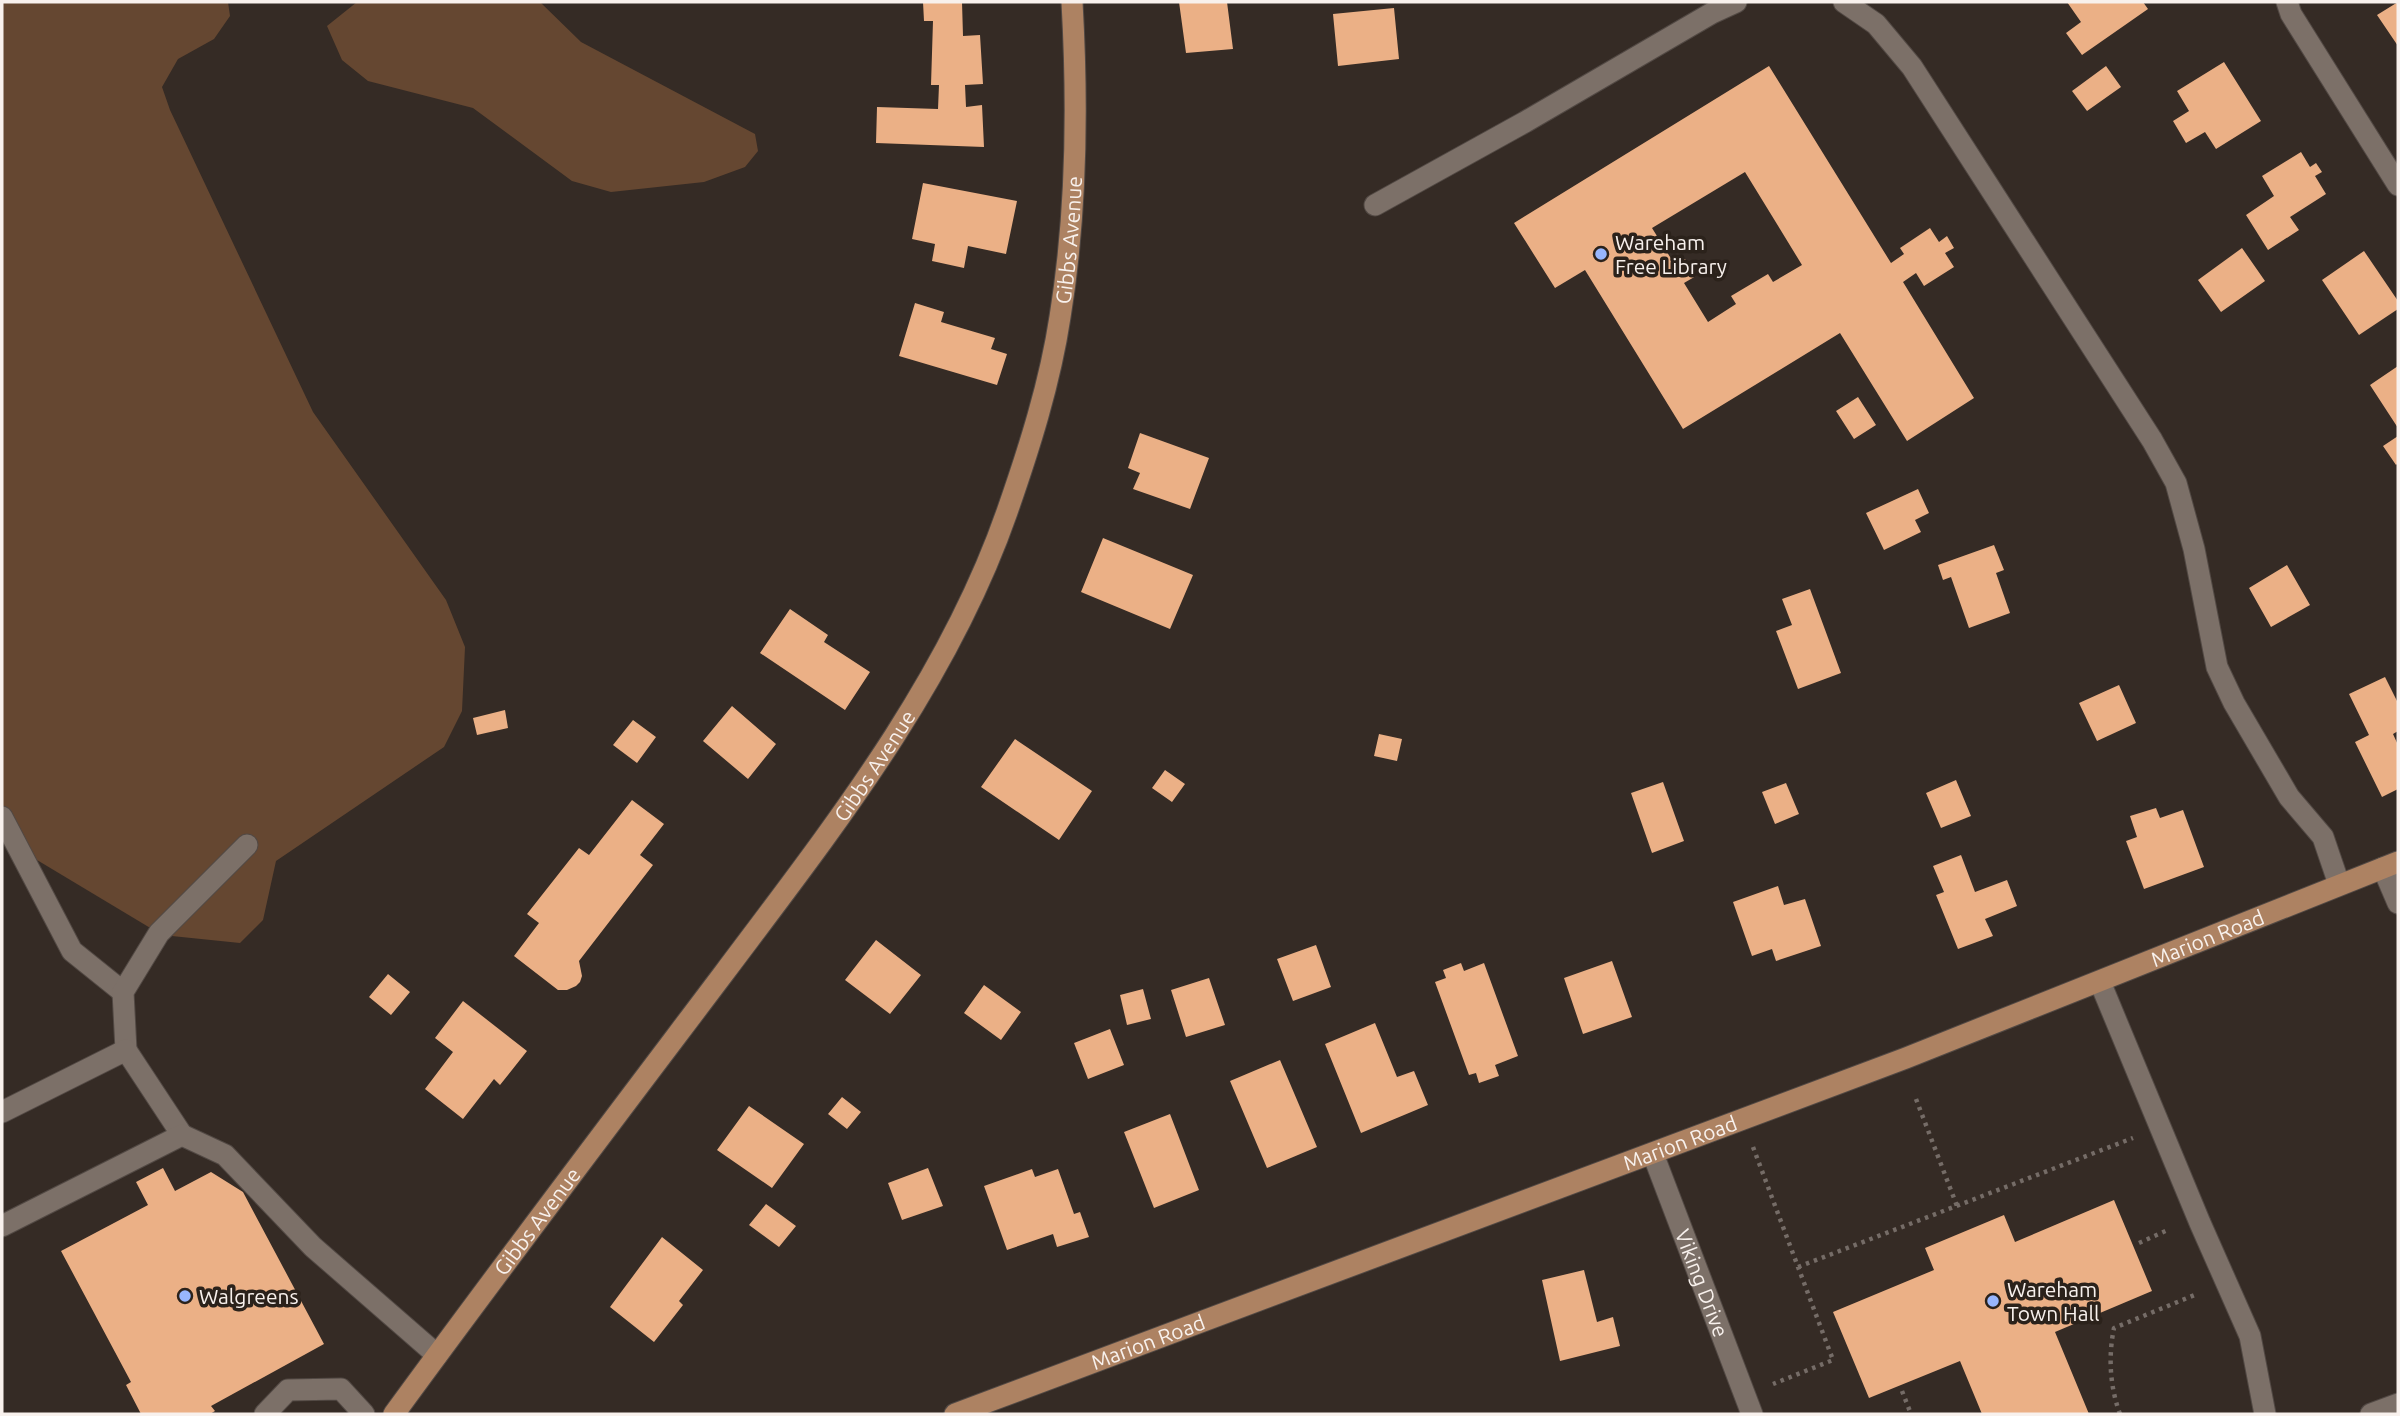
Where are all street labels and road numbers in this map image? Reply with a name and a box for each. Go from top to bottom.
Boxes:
street label: Gibbs Avenue [1050,175,1086,305]
street label: Gibbs Avenue [829,706,920,826]
street label: Marion Road [2147,905,2268,971]
street label: Marion Road [1620,1110,1740,1175]
street label: Gibbs Avenue [489,1163,585,1280]
street label: Viking Drive [1671,1226,1733,1340]
street label: Marion Road [1088,1310,1208,1374]

